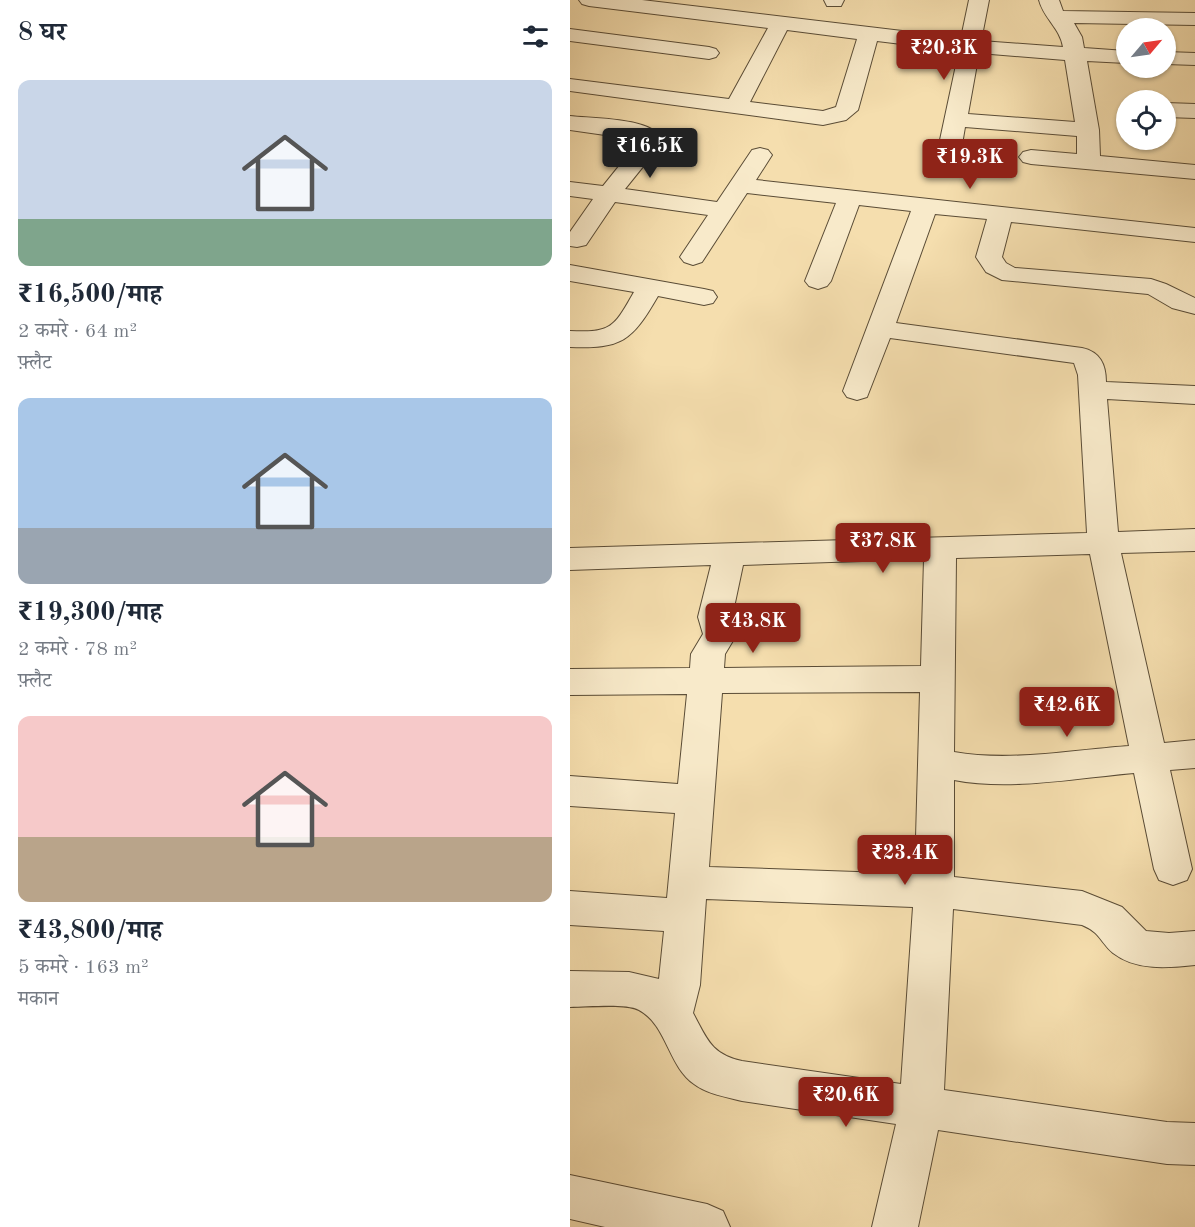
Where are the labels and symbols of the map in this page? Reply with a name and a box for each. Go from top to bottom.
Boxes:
north arrow [1116,18,1176,78]
pin: ₹20.3K [895,30,993,81]
pin: ₹16.5K [601,128,699,179]
pin: ₹19.3K [921,139,1019,190]
pin: ₹37.8K [834,523,932,574]
pin: ₹43.8K [704,603,802,654]
pin: ₹42.6K [1018,687,1116,738]
pin: ₹23.4K [856,835,954,886]
pin: ₹20.6K [797,1077,895,1128]

